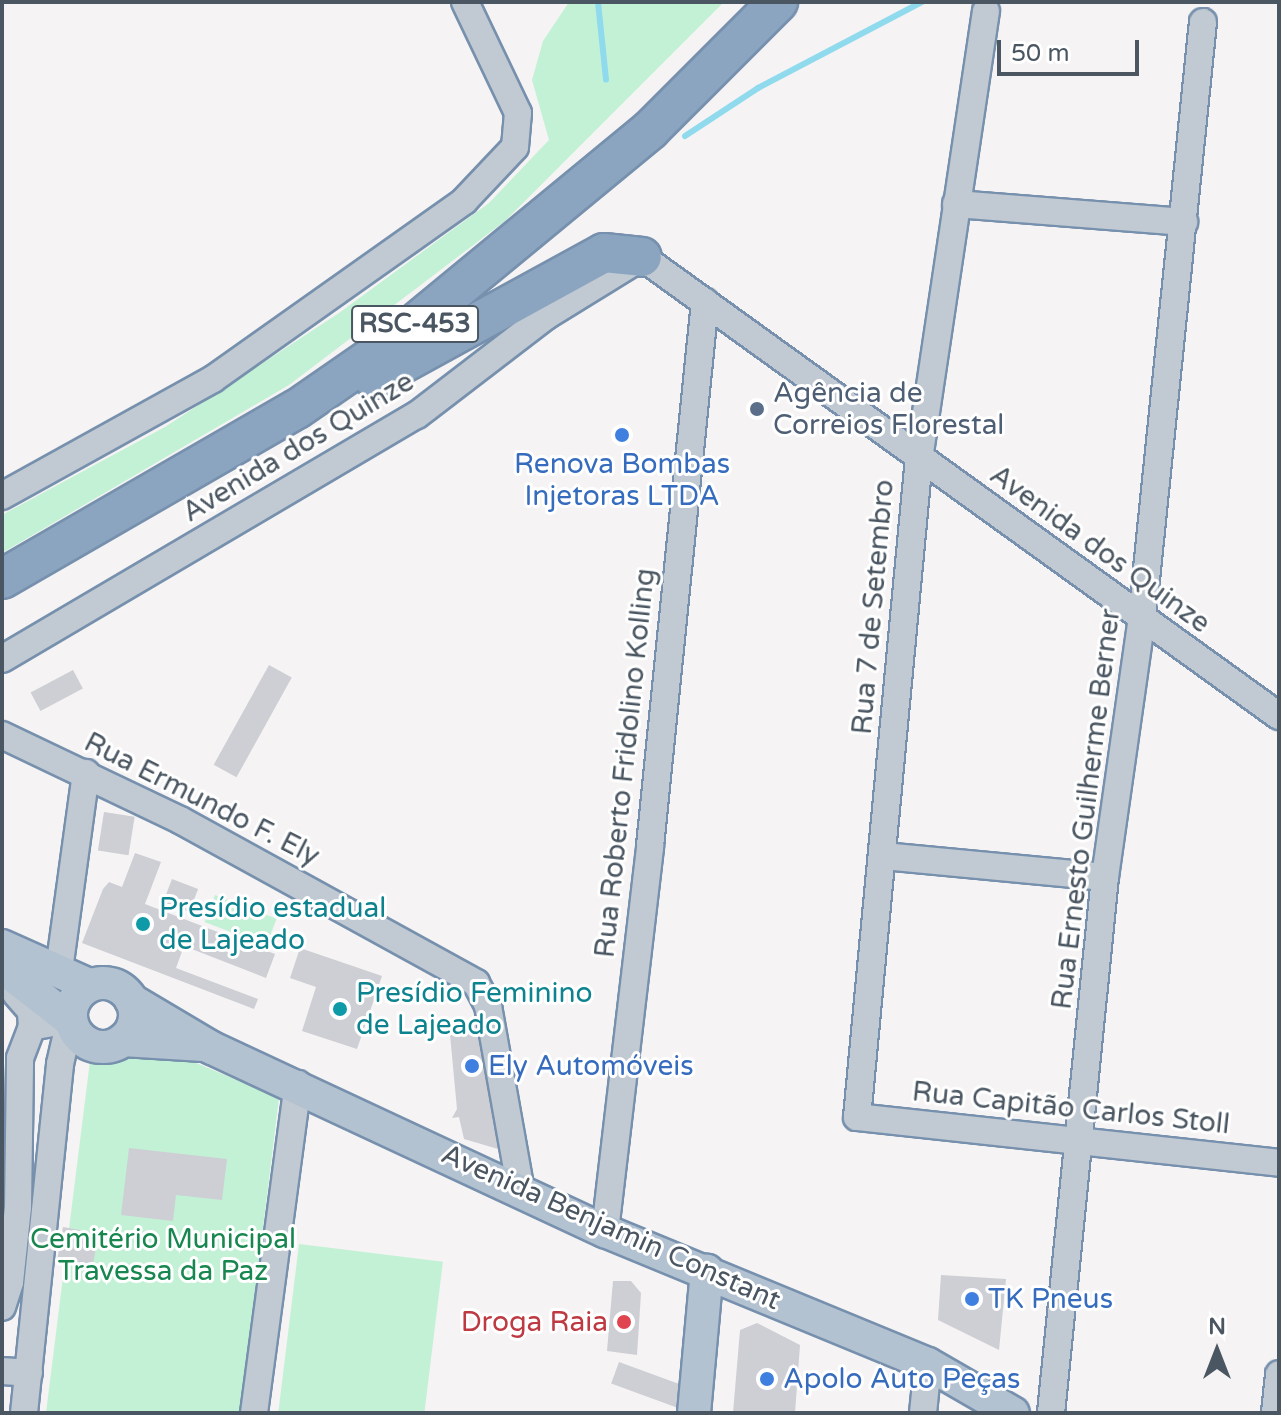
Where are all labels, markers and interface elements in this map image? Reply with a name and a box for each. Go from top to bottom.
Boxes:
scale bar [1001,24,1143,74]
text: 50 m [1011,39,1069,68]
road number: RSC-453 [351,302,479,346]
street label: Avenida dos Quinze [176,365,420,529]
place label: Agência de Correios Florestal [773,376,1004,442]
marker: Agência de Correios Florestal [748,400,766,418]
marker: Renova Bombas Injetoras LTDA [613,426,631,444]
place label: Renova Bombas Injetoras LTDA [514,447,730,513]
street label: Avenida dos Quinze [983,458,1217,640]
street label: Rua 7 de Setembro [845,478,901,736]
street label: Rua Roberto Fridolino Kolling [588,567,662,959]
street label: Rua Ernesto Guilherme Berner [1045,607,1127,1011]
street label: Rua Ermundo F. Ely [79,725,325,873]
place label: Presídio estadual de Lajeado [159,891,386,957]
marker: Presídio estadual de Lajeado [134,915,152,933]
place label: Presídio Feminino de Lajeado [356,976,593,1042]
marker: Presídio Feminino de Lajeado [331,1000,349,1018]
place label: Ely Automóveis [488,1049,694,1083]
marker: Ely Automóveis [463,1057,481,1075]
street label: Rua Capitão Carlos Stoll [910,1075,1232,1141]
street label: Avenida Benjamin Constant [436,1137,786,1317]
park label: Cemitério Municipal Travessa da Paz [30,1222,296,1288]
place label: TK Pneus [988,1282,1113,1316]
marker: TK Pneus [963,1290,981,1308]
place label: Droga Raia [461,1305,608,1339]
north arrow [1177,1311,1257,1391]
marker: Droga Raia [615,1313,633,1331]
text: N [1208,1314,1226,1340]
place label: Apolo Auto Peças [783,1362,1020,1396]
marker: Apolo Auto Peças [758,1370,776,1388]

